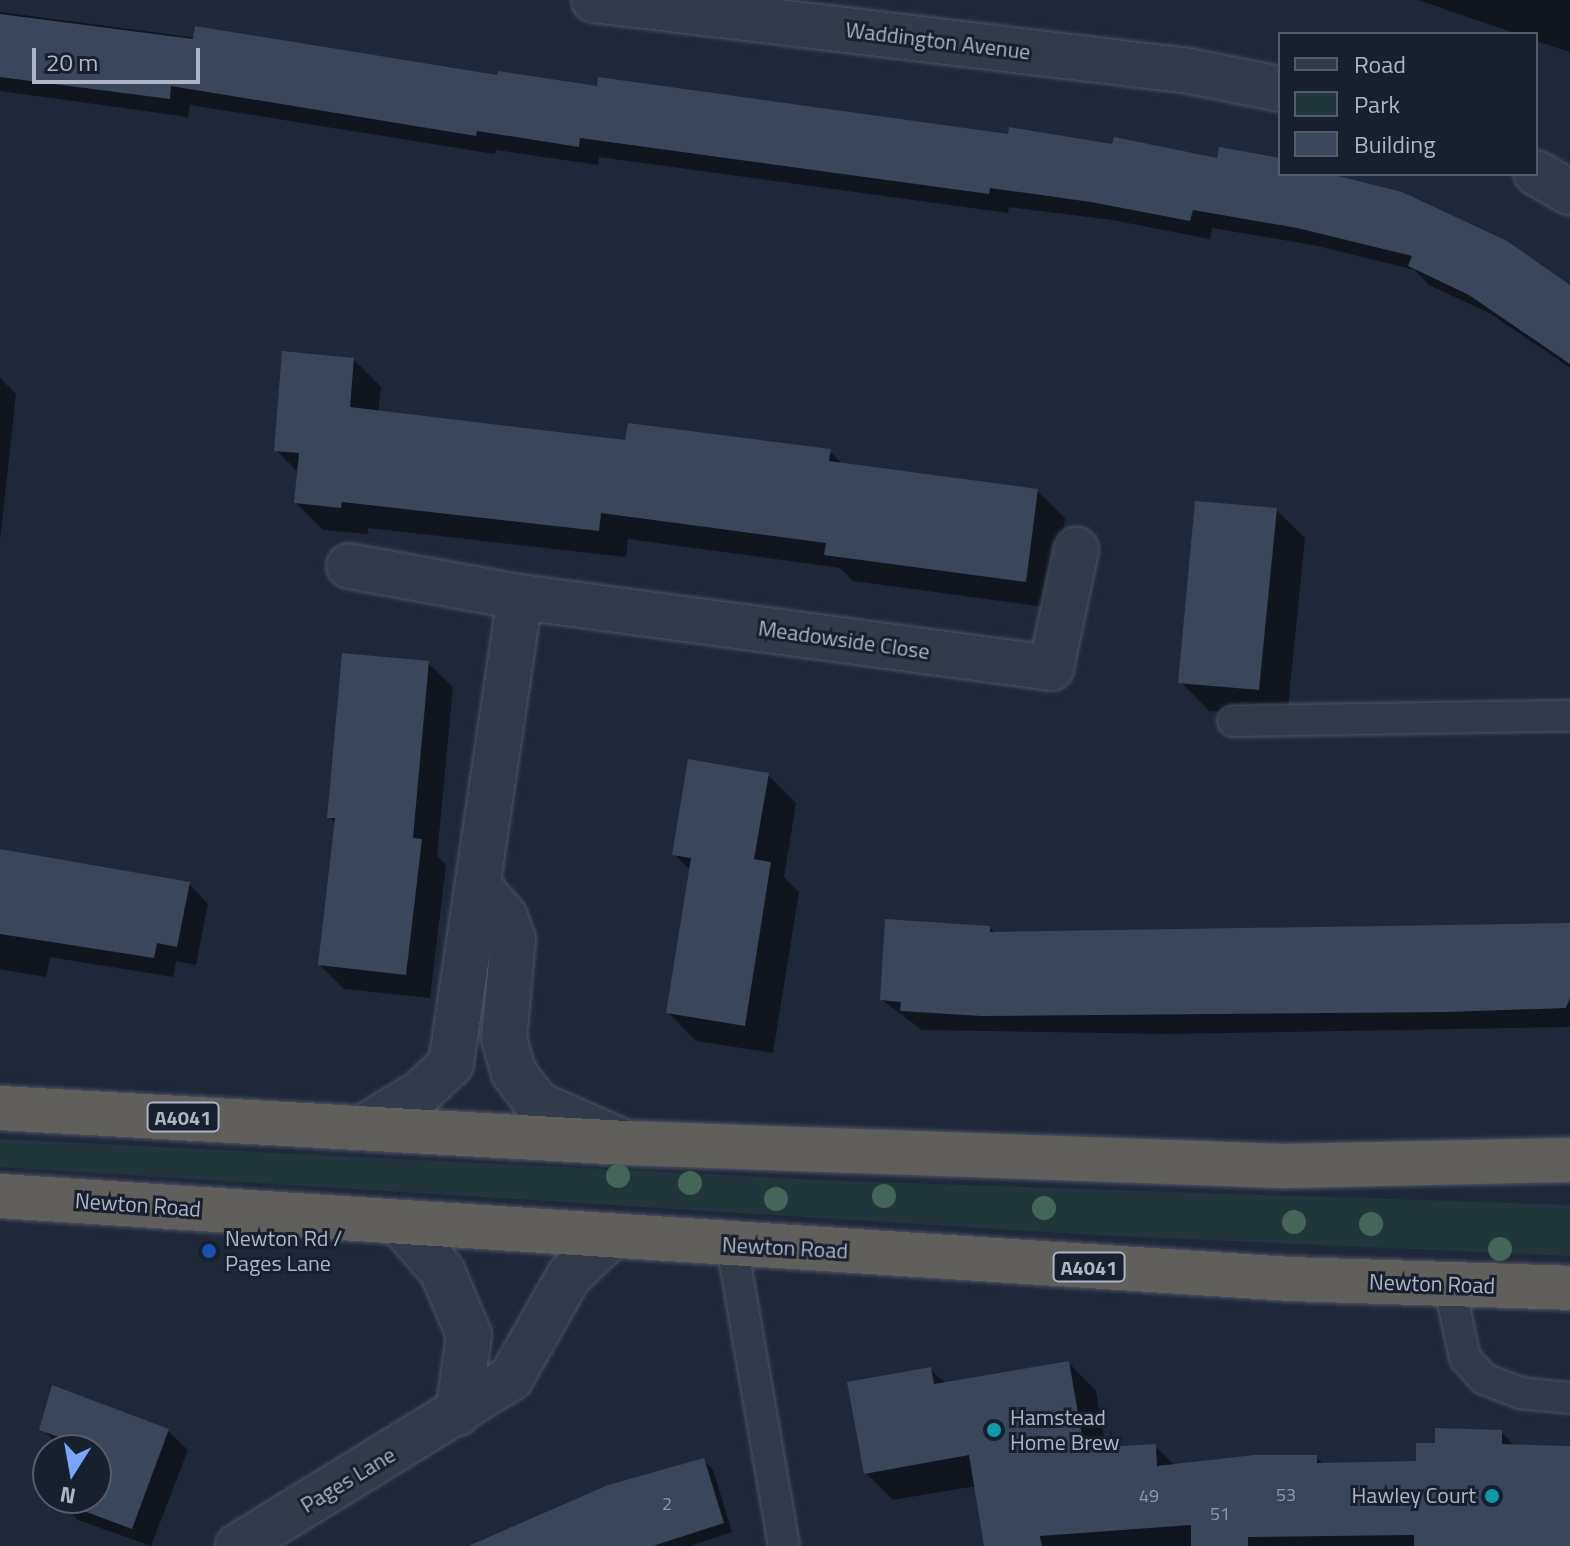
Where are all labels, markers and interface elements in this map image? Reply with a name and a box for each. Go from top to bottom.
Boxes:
street label: Waddington Avenue [844,17,1032,65]
scale bar [36,32,204,82]
legend [1278,32,1538,176]
text: 20 m [46,44,98,80]
text: Road [1354,46,1406,82]
text: Park [1354,86,1400,122]
text: Building [1354,126,1436,162]
street label: Meadowside Close [757,615,931,665]
road number: A4041 [145,1101,221,1133]
street label: Newton Road [74,1187,202,1223]
place label: Newton Rd / Pages Lane [225,1225,342,1276]
street label: Newton Road [721,1232,849,1264]
marker: Newton Rd / Pages Lane [200,1242,218,1260]
road number: A4041 [1051,1251,1127,1283]
street label: Newton Road [1369,1269,1495,1299]
place label: Hamstead Home Brew [1010,1404,1119,1456]
marker: Hamstead Home Brew [985,1421,1003,1439]
north arrow [32,1434,112,1514]
street label: Pages Lane [296,1441,400,1519]
text: N [57,1477,79,1514]
place label: Hawley Court [1352,1483,1476,1509]
house number: 53 [1276,1484,1296,1506]
house number: 49 [1139,1485,1159,1507]
marker: Hawley Court [1483,1487,1501,1505]
house number: 2 [662,1493,672,1515]
house number: 51 [1210,1503,1230,1525]

